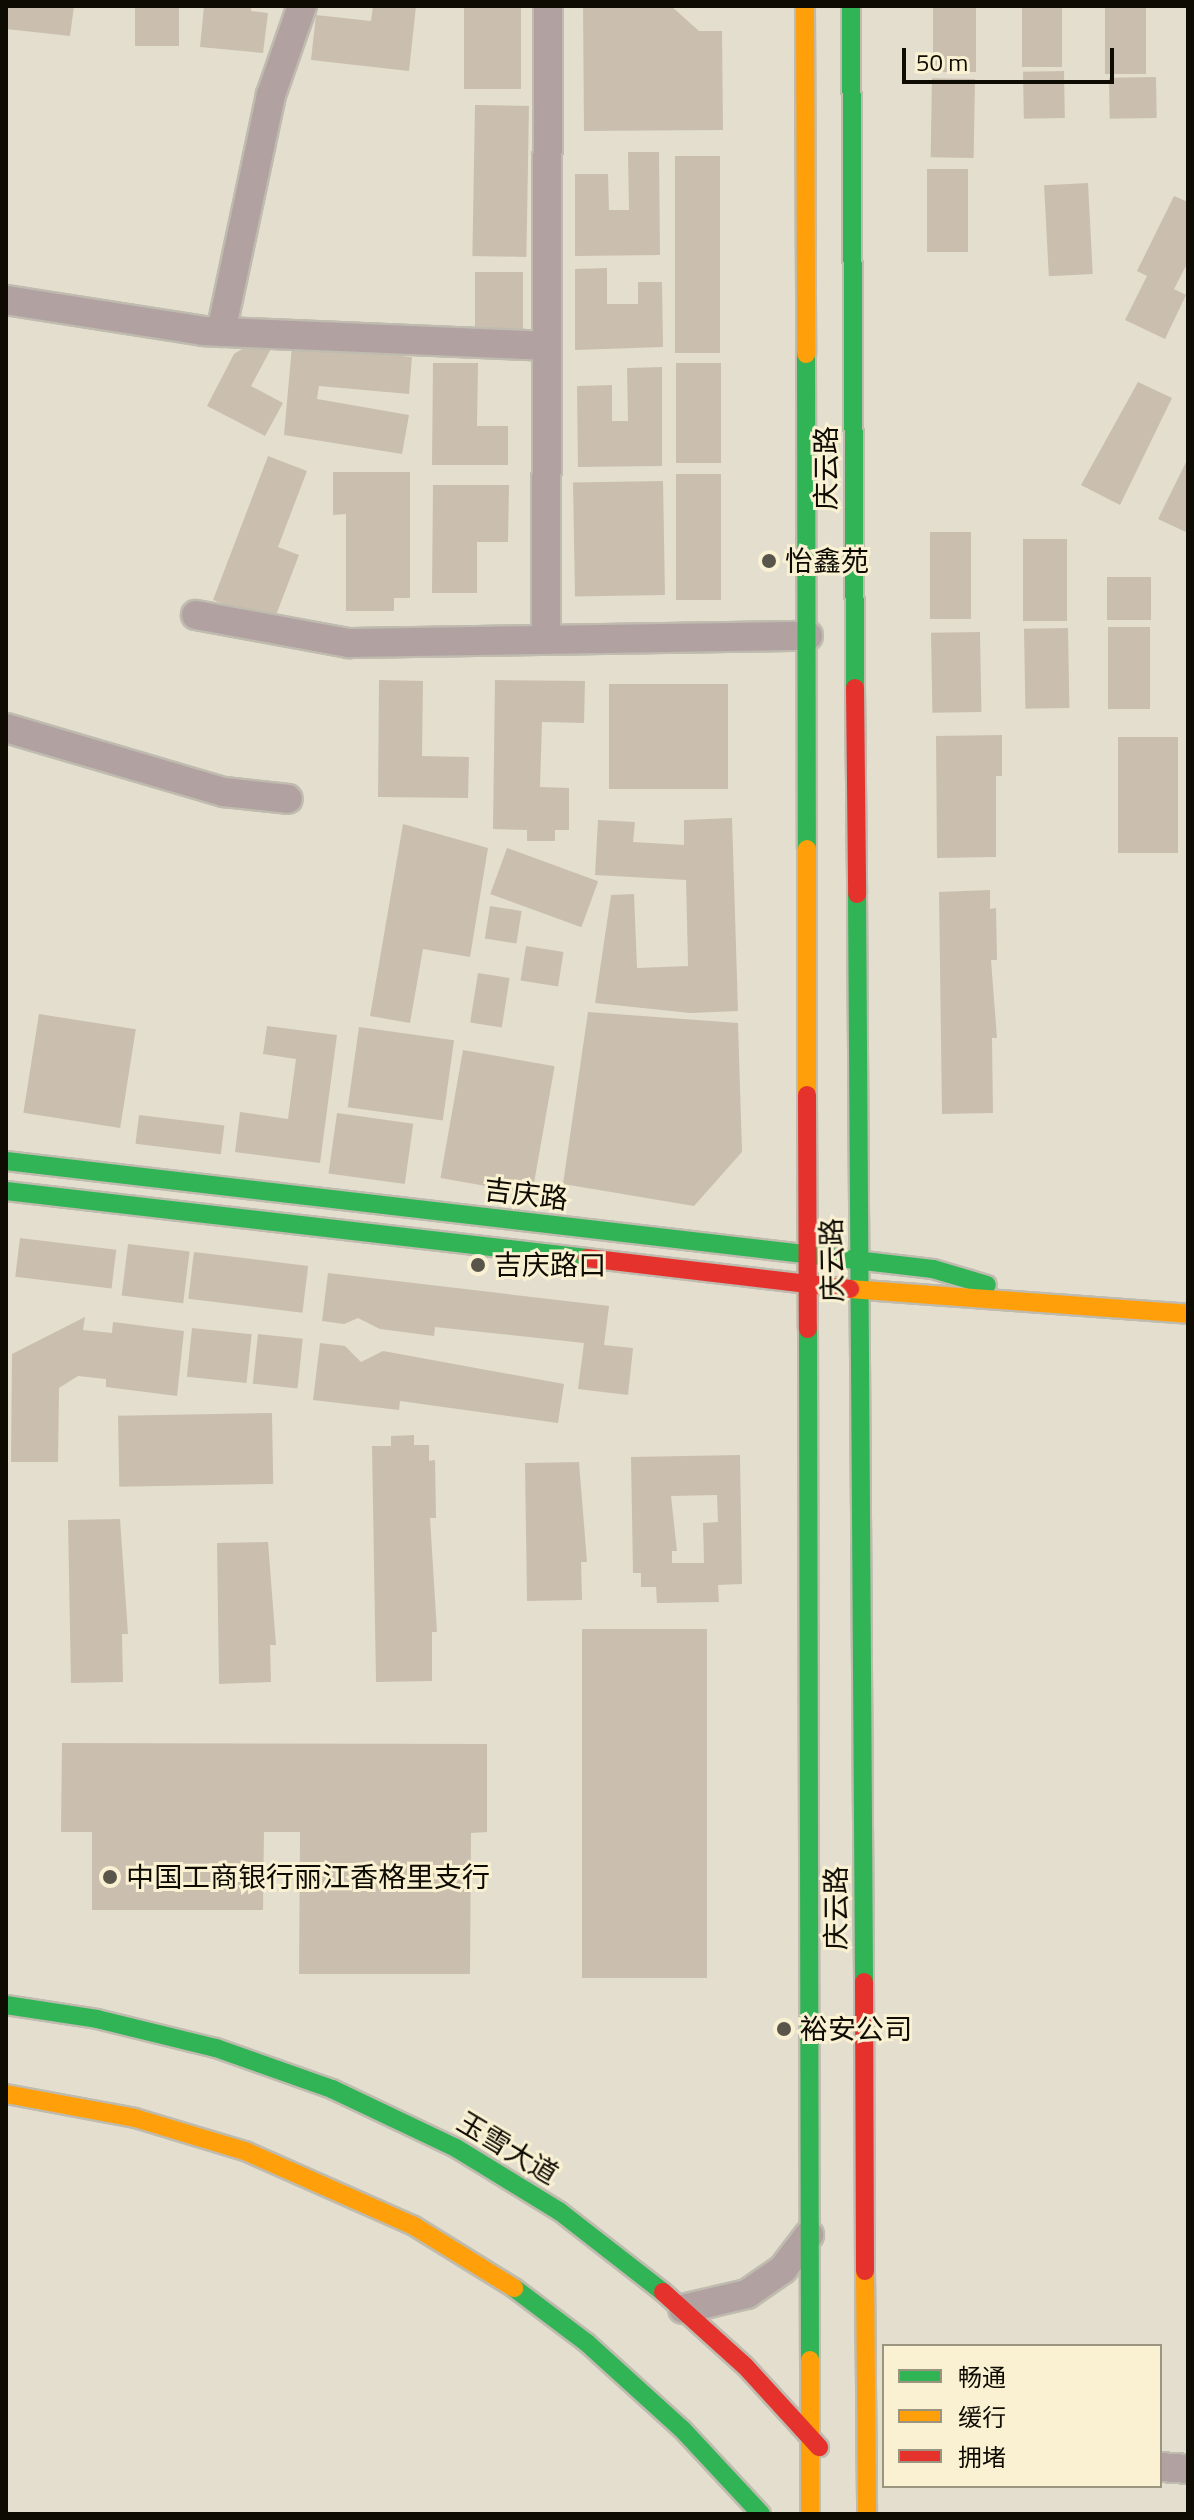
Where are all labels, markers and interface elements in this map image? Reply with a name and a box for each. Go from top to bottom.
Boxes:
scale bar [906,32,1118,82]
text: 50 m [916,44,968,80]
street label: 庆云路 [809,426,843,510]
place label: 怡鑫苑 [785,544,869,578]
marker: 怡鑫苑 [760,552,778,570]
street label: 吉庆路 [482,1172,570,1216]
street label: 庆云路 [814,1218,850,1302]
place label: 吉庆路口 [494,1248,606,1282]
marker: 吉庆路口 [469,1256,487,1274]
place label: 中国工商银行丽江香格里支行 [126,1860,490,1894]
street label: 庆云路 [819,1866,853,1950]
marker: 中国工商银行丽江香格里支行 [101,1868,119,1886]
place label: 裕安公司 [800,2012,912,2046]
marker: 裕安公司 [775,2020,793,2038]
street label: 玉雪大道 [451,2105,565,2191]
legend [882,2344,1162,2488]
text: 畅通 [958,2359,1006,2395]
text: 缓行 [958,2399,1006,2435]
text: 拥堵 [958,2439,1006,2475]

